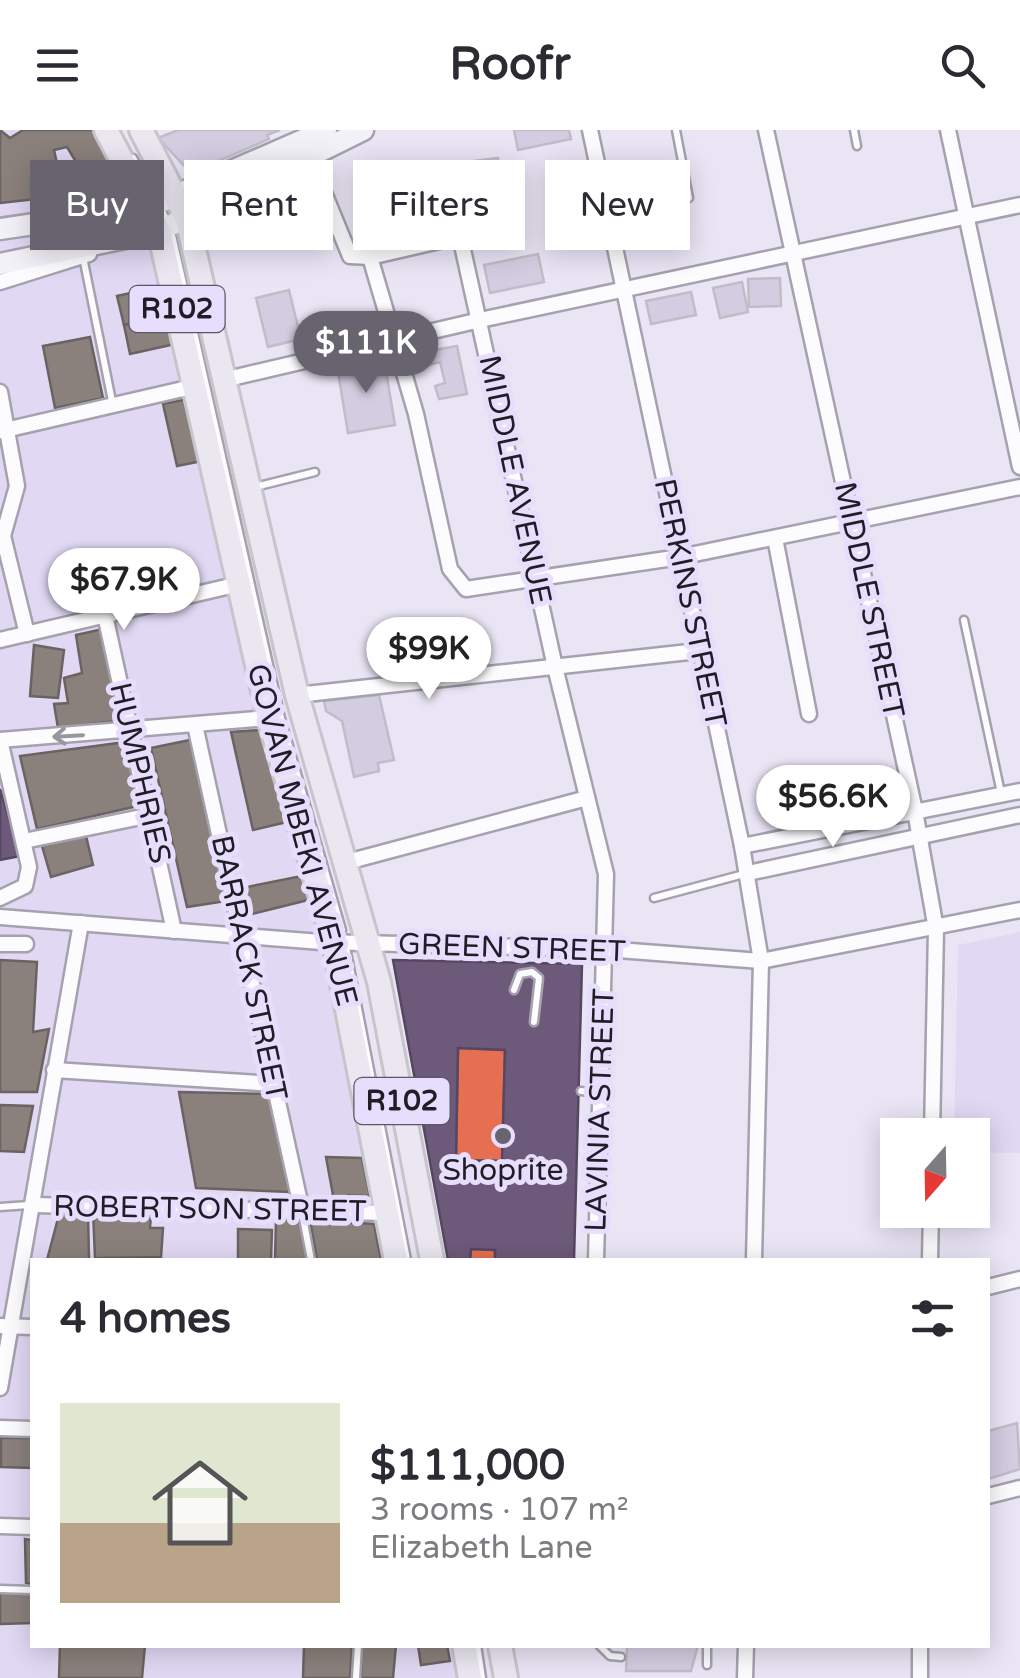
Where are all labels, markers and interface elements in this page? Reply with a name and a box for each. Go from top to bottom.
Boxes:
icon: menu [30,38,85,93]
text: Roofr [450,38,570,92]
icon: search [935,38,990,93]
chip: Buy [30,160,164,250]
chip: Rent [184,160,333,250]
chip: Filters [353,160,525,250]
chip: New [545,160,690,250]
road number: R102 [130,286,224,332]
pin: $111K [296,311,436,396]
text: $111K [315,324,417,362]
street label: MIDDLE AVENUE [471,352,559,608]
street label: PERKINS STREET [646,475,734,731]
street label: MIDDLE STREET [826,479,912,721]
pin: $67.9K [43,548,205,633]
text: $67.9K [70,561,178,599]
pin: $99K [370,617,488,702]
text: $99K [388,630,470,668]
street label: GOVAN MBEKI AVENUE [238,660,366,1010]
street label: HUMPHRIES [101,679,179,867]
one-way arrow [52,727,84,746]
pin: $56.6K [752,765,914,850]
text: $56.6K [778,778,888,816]
street label: BARRACK STREET [203,832,295,1104]
street label: GREEN STREET [398,926,626,970]
street label: LAVINIA STREET [577,988,623,1232]
road number: R102 [354,1078,450,1124]
north arrow [880,1118,990,1228]
map controls [880,1118,990,1228]
marker: Shoprite [492,1125,514,1147]
place label: Shoprite [443,1152,563,1189]
street label: ROBERTSON STREET [53,1188,367,1230]
icon: filters [905,1291,960,1346]
text: 4 homes [60,1293,231,1344]
text: $111,000 [370,1440,565,1491]
icon: home [140,1443,260,1563]
text: 3 rooms · 107 m² [370,1491,629,1529]
text: Elizabeth Lane [370,1529,593,1567]

